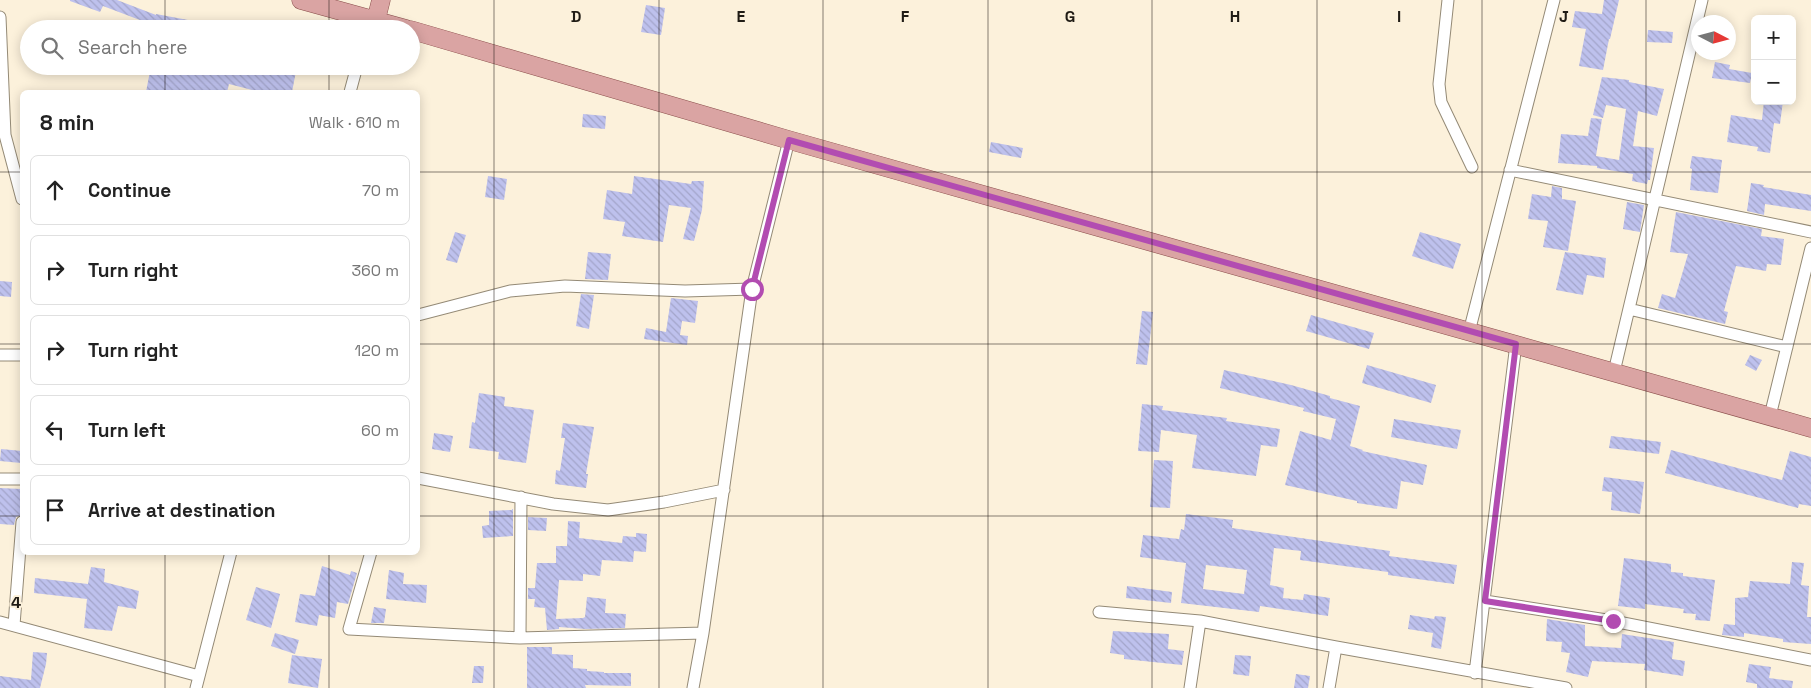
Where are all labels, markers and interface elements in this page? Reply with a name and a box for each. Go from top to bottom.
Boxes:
text: D [571,6,581,27]
text: E [737,6,746,27]
text: F [901,6,910,27]
text: G [1065,6,1075,27]
text: H [1230,6,1240,27]
text: I [1397,6,1401,27]
text: J [1559,6,1569,27]
north arrow [1691,15,1736,60]
map controls [1751,15,1796,105]
button: + [1751,15,1796,60]
search box [20,20,420,75]
icon: search [38,34,66,62]
text: Search here [78,35,188,60]
button: − [1751,60,1796,105]
text: 8 min [40,109,94,136]
text: Walk · 610 m [309,112,400,133]
icon: ahead [41,176,69,204]
text: Continue [88,178,171,203]
text: 70 m [362,180,399,201]
icon: right [41,256,69,284]
text: Turn right [88,258,178,283]
text: 360 m [351,260,399,281]
route start [741,278,764,301]
icon: right [41,336,69,364]
text: Turn right [88,338,178,363]
text: 120 m [355,340,399,361]
icon: left [41,416,69,444]
text: Turn left [88,418,166,443]
text: 60 m [361,420,399,441]
icon: arrive [41,496,69,524]
text: Arrive at destination [88,498,276,523]
text: 4 [11,592,21,613]
route end [1602,610,1625,633]

